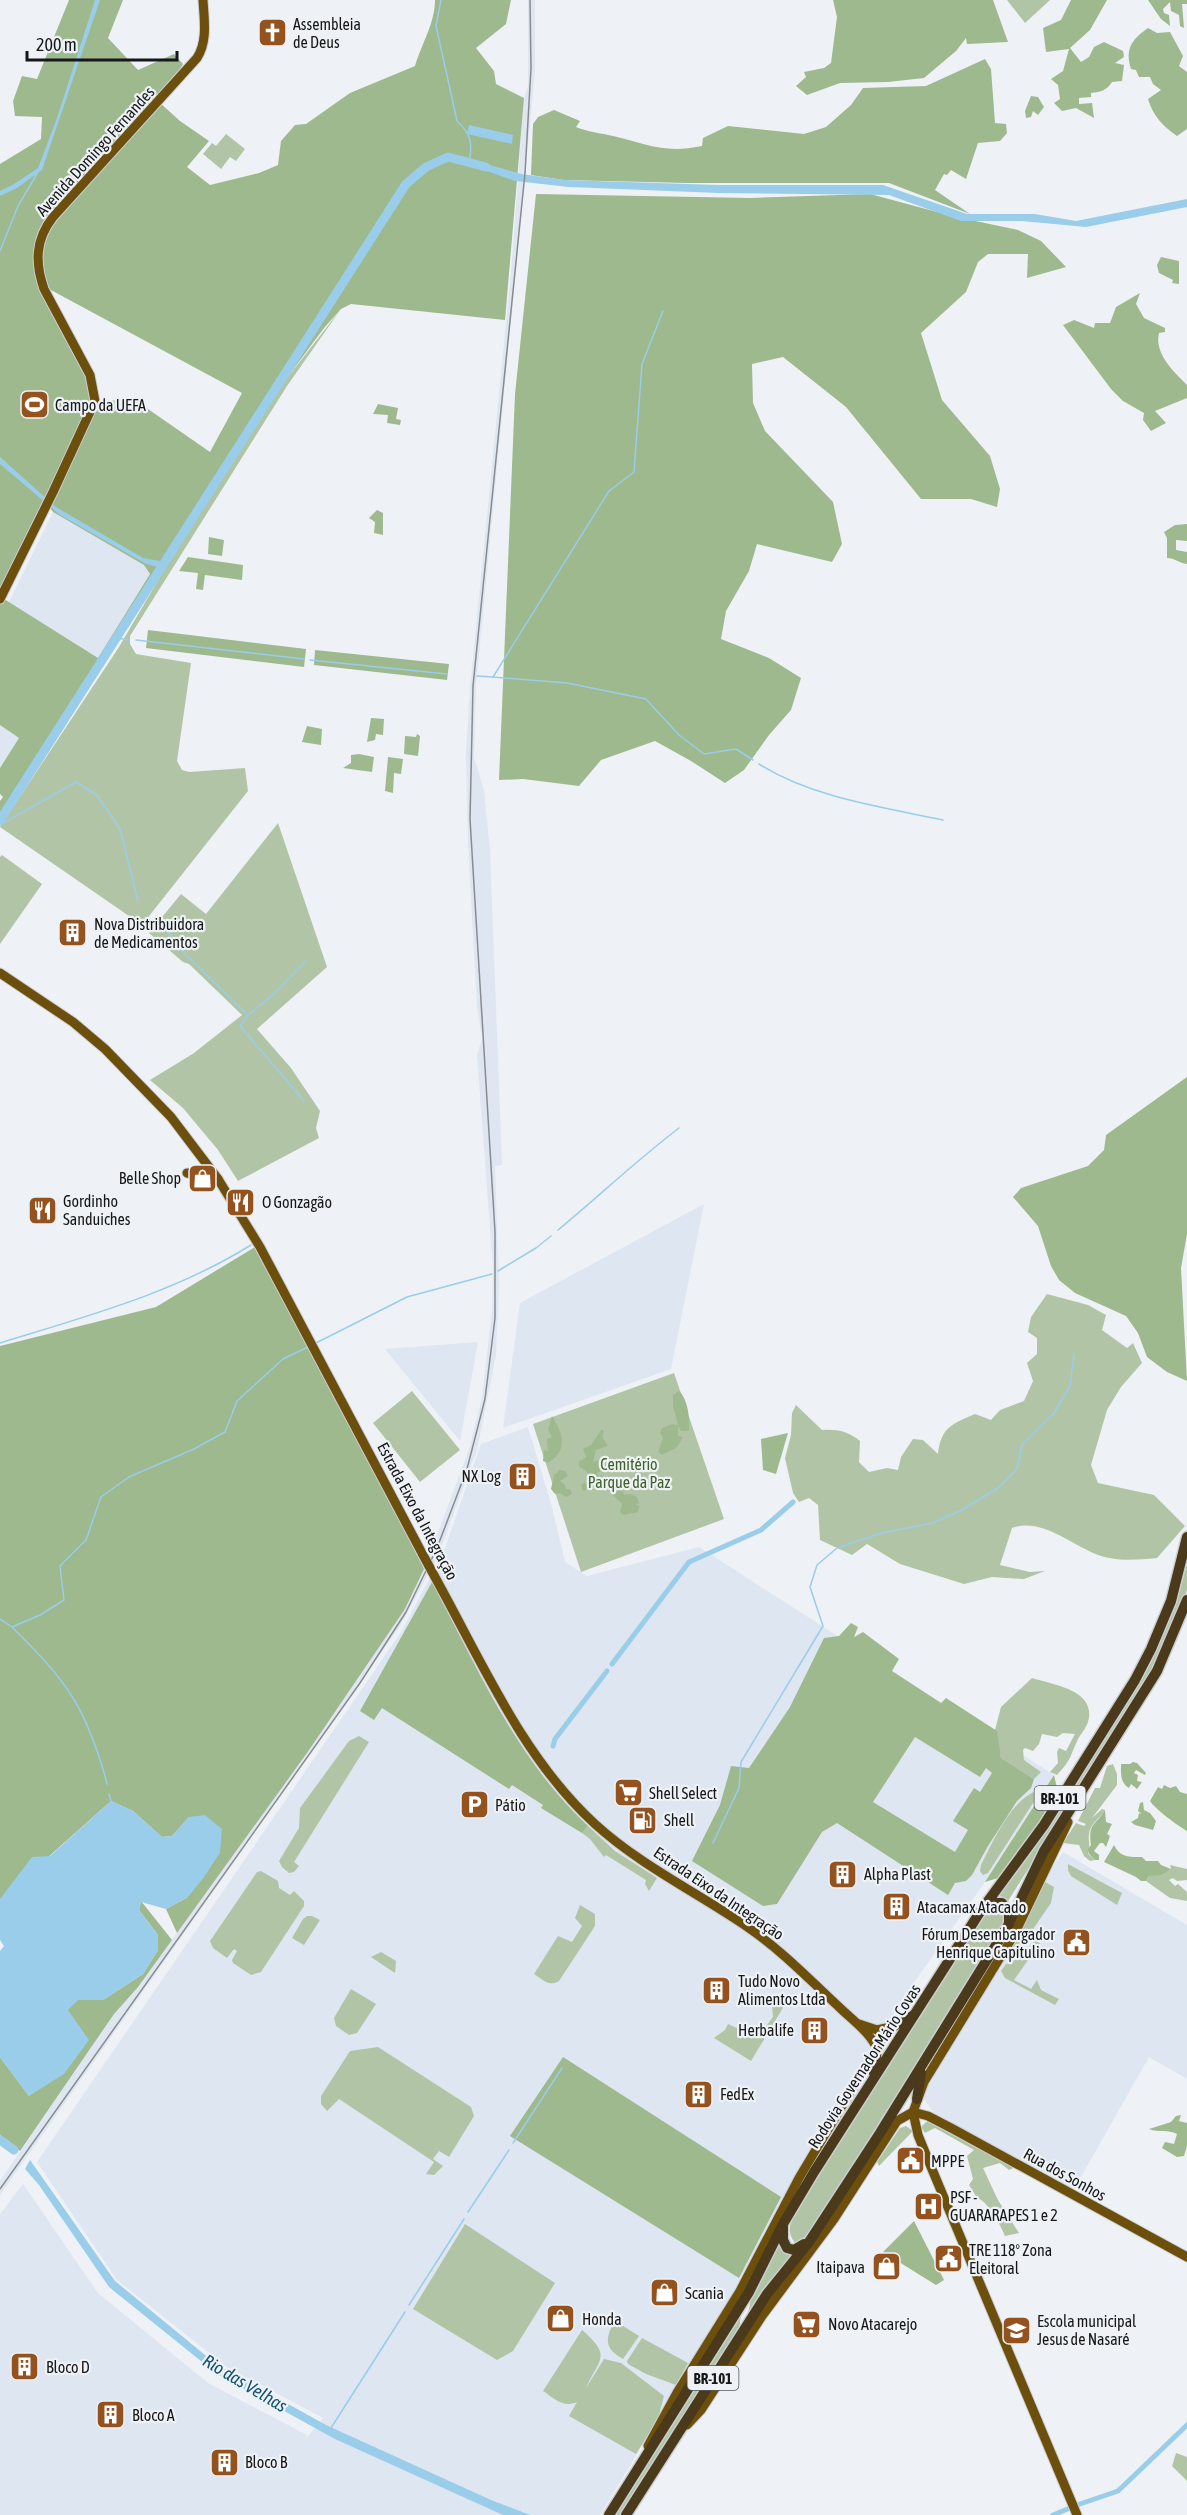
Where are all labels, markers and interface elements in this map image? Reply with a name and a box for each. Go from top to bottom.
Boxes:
place label: Assembleia de Deus [293,15,361,51]
church icon: Assembleia de Deus [256,17,288,49]
scale bar [27,24,177,62]
text: 200 m [36,34,77,55]
street label: Avenida Domingo Fernandes [32,82,159,220]
sports icon: Campo da UEFA [18,389,50,421]
place label: Campo da UEFA [55,396,146,415]
place label: Nova Distribuidora de Medicamentos [94,915,204,951]
building icon: Nova Distribuidora de Medicamentos [57,917,89,949]
shop icon: Belle Shop [186,1162,218,1194]
place label: Belle Shop [119,1169,181,1188]
restaurant icon: O Gonzagão [225,1186,257,1218]
place label: Gordinho Sanduiches [63,1192,131,1228]
place label: O Gonzagão [262,1193,332,1212]
restaurant icon: Gordinho Sanduiches [26,1194,58,1226]
street label: Estrada Eixo da Integração [373,1439,462,1583]
park label: Cemitério Parque da Paz [588,1455,670,1492]
building icon: NX Log [506,1460,538,1492]
place label: NX Log [462,1467,501,1486]
supermarket icon: Shell Select [612,1777,644,1809]
place label: Shell Select [649,1784,718,1802]
road number: BR-101 [1034,1786,1086,1810]
parking icon: Pátio [458,1789,490,1821]
place label: Pátio [495,1796,526,1814]
fuel station icon: Shell [627,1804,659,1836]
place label: Shell [664,1811,695,1829]
street label: Estrada Eixo da Integração [650,1843,787,1944]
building icon: Alpha Plast [827,1858,859,1890]
place label: Alpha Plast [864,1865,931,1884]
building icon: Atacamax Atacado [880,1891,912,1923]
place label: Atacamax Atacado [917,1898,1026,1916]
place label: Fórum Desembargador Henrique Capitulino [921,1925,1055,1962]
public building icon: Fórum Desembargador Henrique Capitulino [1060,1927,1092,1959]
place label: Tudo Novo Alimentos Ltda [738,1972,826,2008]
building icon: Tudo Novo Alimentos Ltda [701,1974,733,2006]
street label: Rodovia Governador Mário Covas [804,1980,924,2151]
building icon: Herbalife [799,2014,831,2046]
place label: Herbalife [738,2021,794,2039]
building icon: FedEx [683,2078,715,2110]
place label: FedEx [720,2085,755,2103]
street label: Rua dos Sonhos [1021,2144,1110,2204]
public building icon: MPPE [894,2145,926,2177]
place label: MPPE [931,2152,964,2170]
place label: PSF - GUARARAPES 1 e 2 [950,2188,1058,2224]
hospital icon: PSF - GUARARAPES 1 e 2 [913,2190,945,2222]
place label: TRE 118° Zona Eleitoral [969,2241,1052,2277]
public building icon: TRE 118° Zona Eleitoral [932,2243,964,2275]
shop icon: Itaipava [870,2251,902,2283]
place label: Itaipava [816,2258,865,2277]
shop icon: Scania [648,2277,680,2309]
place label: Scania [685,2284,724,2302]
shop icon: Honda [545,2303,577,2335]
supermarket icon: Novo Atacarejo [791,2308,823,2340]
place label: Honda [582,2310,622,2328]
place label: Escola municipal Jesus de Nasaré [1037,2312,1137,2348]
school or university icon: Escola municipal Jesus de Nasaré [1000,2314,1032,2346]
place label: Novo Atacarejo [828,2315,917,2334]
water label: Rio das Velhas [199,2350,291,2416]
building icon: Bloco D [9,2351,41,2383]
place label: Bloco D [46,2358,90,2376]
road number: BR-101 [688,2366,738,2390]
building icon: Bloco A [95,2399,127,2431]
place label: Bloco A [132,2406,175,2424]
building icon: Bloco B [208,2446,240,2478]
place label: Bloco B [245,2453,288,2471]

